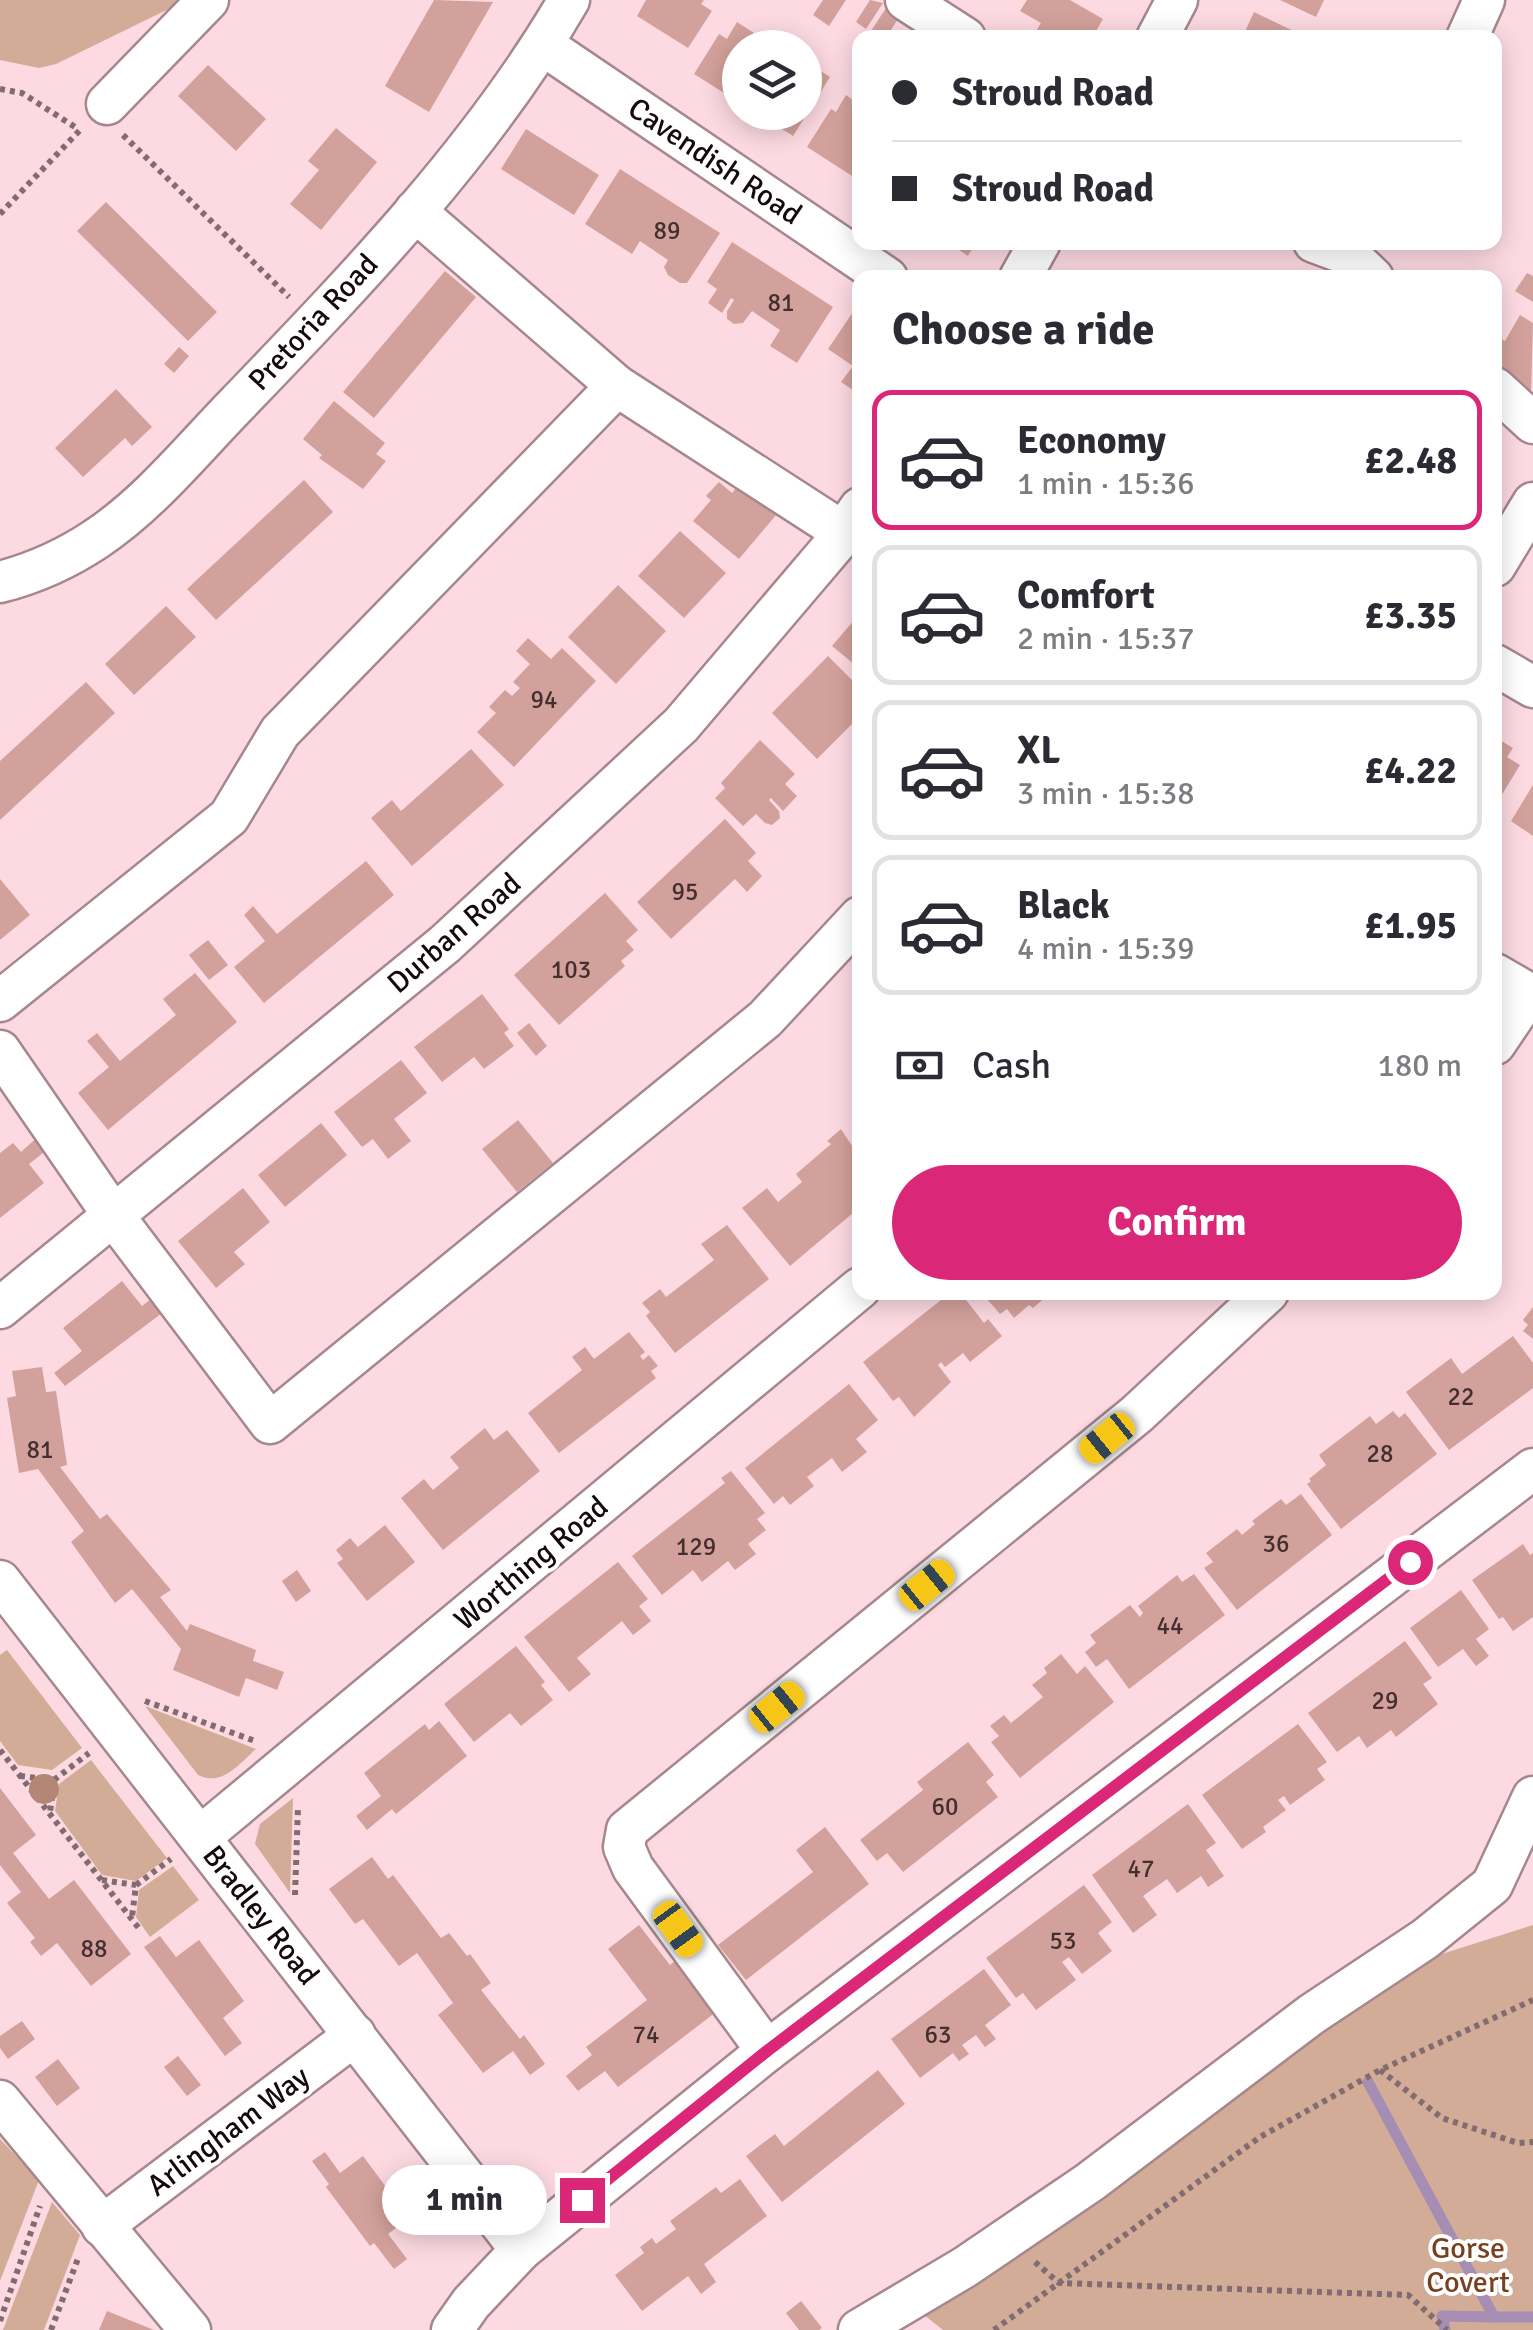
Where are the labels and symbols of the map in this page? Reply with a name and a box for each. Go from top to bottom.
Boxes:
street label: Cavendish Road [621,90,809,233]
house number: 89 [653,215,681,246]
street label: Pretoria Road [241,246,386,398]
house number: 81 [767,287,795,318]
house number: 94 [530,684,558,715]
street label: Durban Road [380,865,529,1002]
house number: 95 [671,876,699,907]
house number: 103 [551,954,591,985]
house number: 22 [1447,1381,1475,1412]
car [1074,1407,1140,1469]
house number: 81 [26,1434,54,1465]
house number: 28 [1366,1438,1394,1469]
street label: Worthing Road [447,1488,616,1638]
house number: 36 [1262,1528,1290,1559]
house number: 129 [676,1531,716,1562]
route start [1388,1540,1433,1585]
car [894,1554,960,1616]
house number: 44 [1156,1610,1184,1641]
car [744,1676,810,1738]
house number: 29 [1371,1685,1399,1716]
house number: 60 [931,1791,959,1822]
street label: Bradley Road [194,1838,327,1993]
house number: 47 [1127,1853,1155,1884]
car [648,1896,708,1962]
house number: 53 [1049,1925,1077,1956]
house number: 88 [80,1933,108,1964]
house number: 74 [632,2019,660,2050]
house number: 63 [924,2019,952,2050]
street label: Arlingham Way [140,2058,317,2204]
callout: 1 min [382,2165,547,2235]
route end [560,2178,605,2223]
park label: Gorse Covert [1426,2230,1510,2301]

